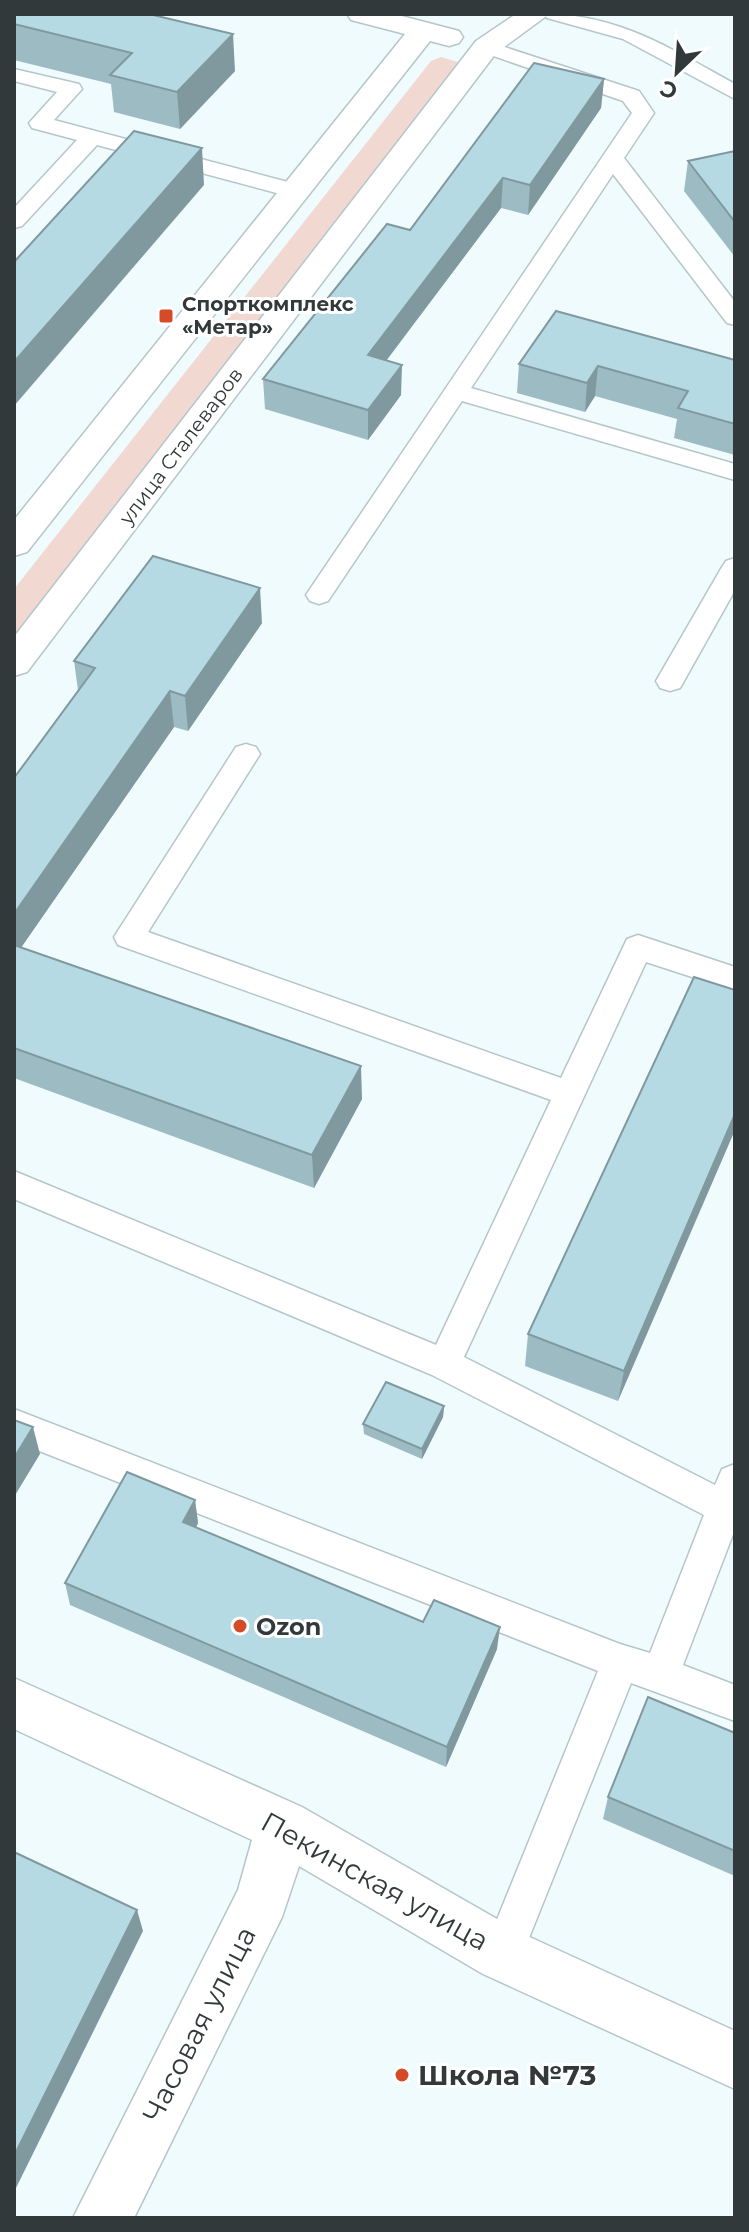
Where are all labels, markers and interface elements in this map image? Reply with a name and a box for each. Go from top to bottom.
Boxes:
north arrow [637,32,717,112]
text: С [656,74,682,105]
place label: Спорткомплекс «Метар» [182,292,354,339]
marker: Спорткомплекс «Метар» [157,307,175,325]
street label: улица Сталеваров [114,363,248,530]
place label: Ozon [256,1612,321,1641]
marker: Ozon [231,1617,249,1635]
street label: Пекинская улица [255,1804,495,1958]
street label: Часовая улица [135,1921,263,2127]
place label: Школа №73 [418,2058,596,2092]
marker: Школа №73 [393,2066,411,2084]

